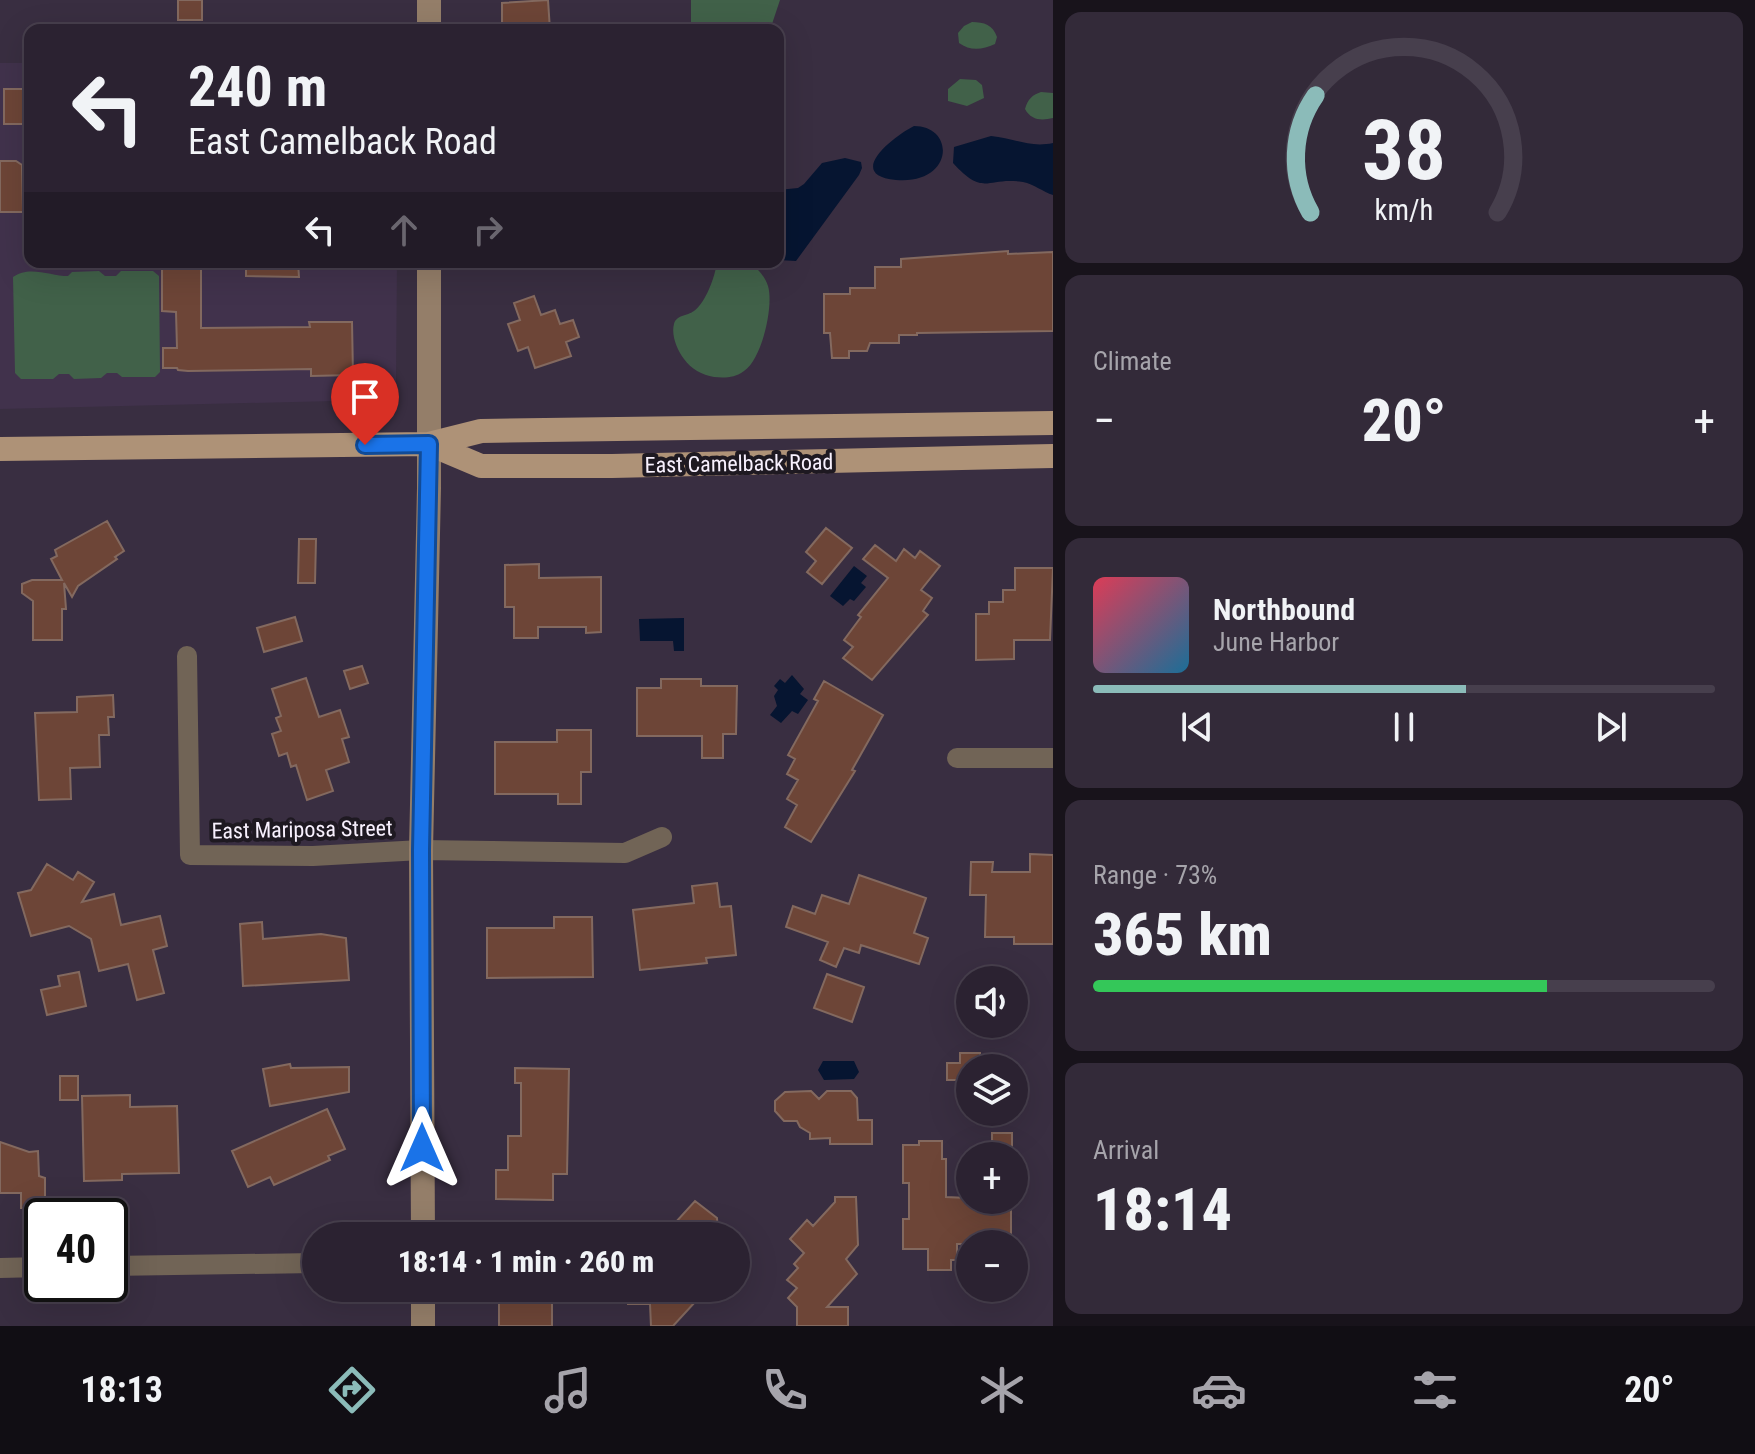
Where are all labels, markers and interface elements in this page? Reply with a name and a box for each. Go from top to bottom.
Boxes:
text: 240 m [188,54,327,120]
icon: left [56,56,160,160]
text: 38 [1362,102,1446,199]
text: East Camelback Road [188,121,497,163]
text: km/h [1375,194,1433,228]
icon: left [298,208,342,252]
icon: ahead [382,208,426,252]
icon: right [466,208,510,252]
text: Climate [1093,346,1172,376]
pin [331,363,399,445]
icon: arrive [343,375,387,419]
text: 20° [1362,385,1446,456]
text: − [1093,395,1115,447]
text: + [1693,395,1715,447]
street label: East Camelback Road [644,449,834,478]
text: Northbound [1213,592,1355,627]
text: June Harbor [1213,627,1339,657]
icon: previous [1175,705,1219,749]
icon: pause [1382,705,1426,749]
icon: next [1589,705,1633,749]
street label: East Mariposa Street [211,815,393,844]
text: Range · 73% [1093,860,1217,890]
text: 365 km [1093,899,1272,970]
map controls [956,966,1028,1302]
button: sound [956,966,1028,1038]
button: layers [956,1054,1028,1126]
position arrow [380,1106,464,1190]
text: Arrival [1093,1135,1159,1165]
button: + [956,1142,1028,1214]
text: 18:14 [1093,1174,1232,1245]
speed limit sign: 40 [24,1198,128,1302]
button: − [956,1230,1028,1302]
text: 18:14 · 1 min · 260 m [398,1244,654,1279]
icon: directions [324,1362,380,1418]
icon: music [540,1362,596,1418]
icon: phone [757,1362,813,1418]
icon: climate [974,1362,1030,1418]
icon: car [1191,1362,1247,1418]
icon: filters [1407,1362,1463,1418]
text: 18:13 [80,1369,163,1411]
text: 20° [1624,1369,1675,1411]

